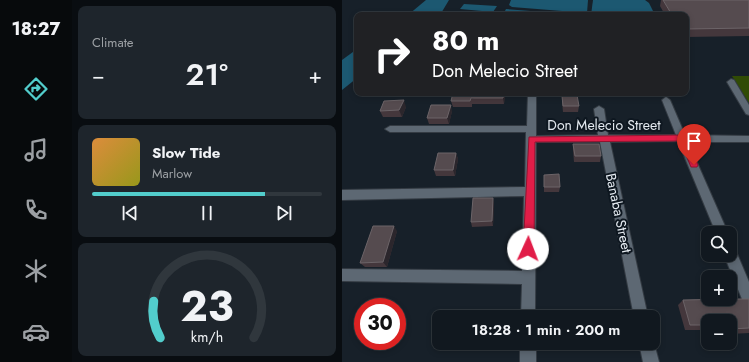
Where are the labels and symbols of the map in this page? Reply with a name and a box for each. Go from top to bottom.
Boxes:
street label: Don Melecio Street [547,115,661,135]
pin [677,124,711,165]
street label: Banaba Street [601,171,637,255]
position arrow [507,228,549,270]
speed limit sign: 30 [354,298,406,350]

